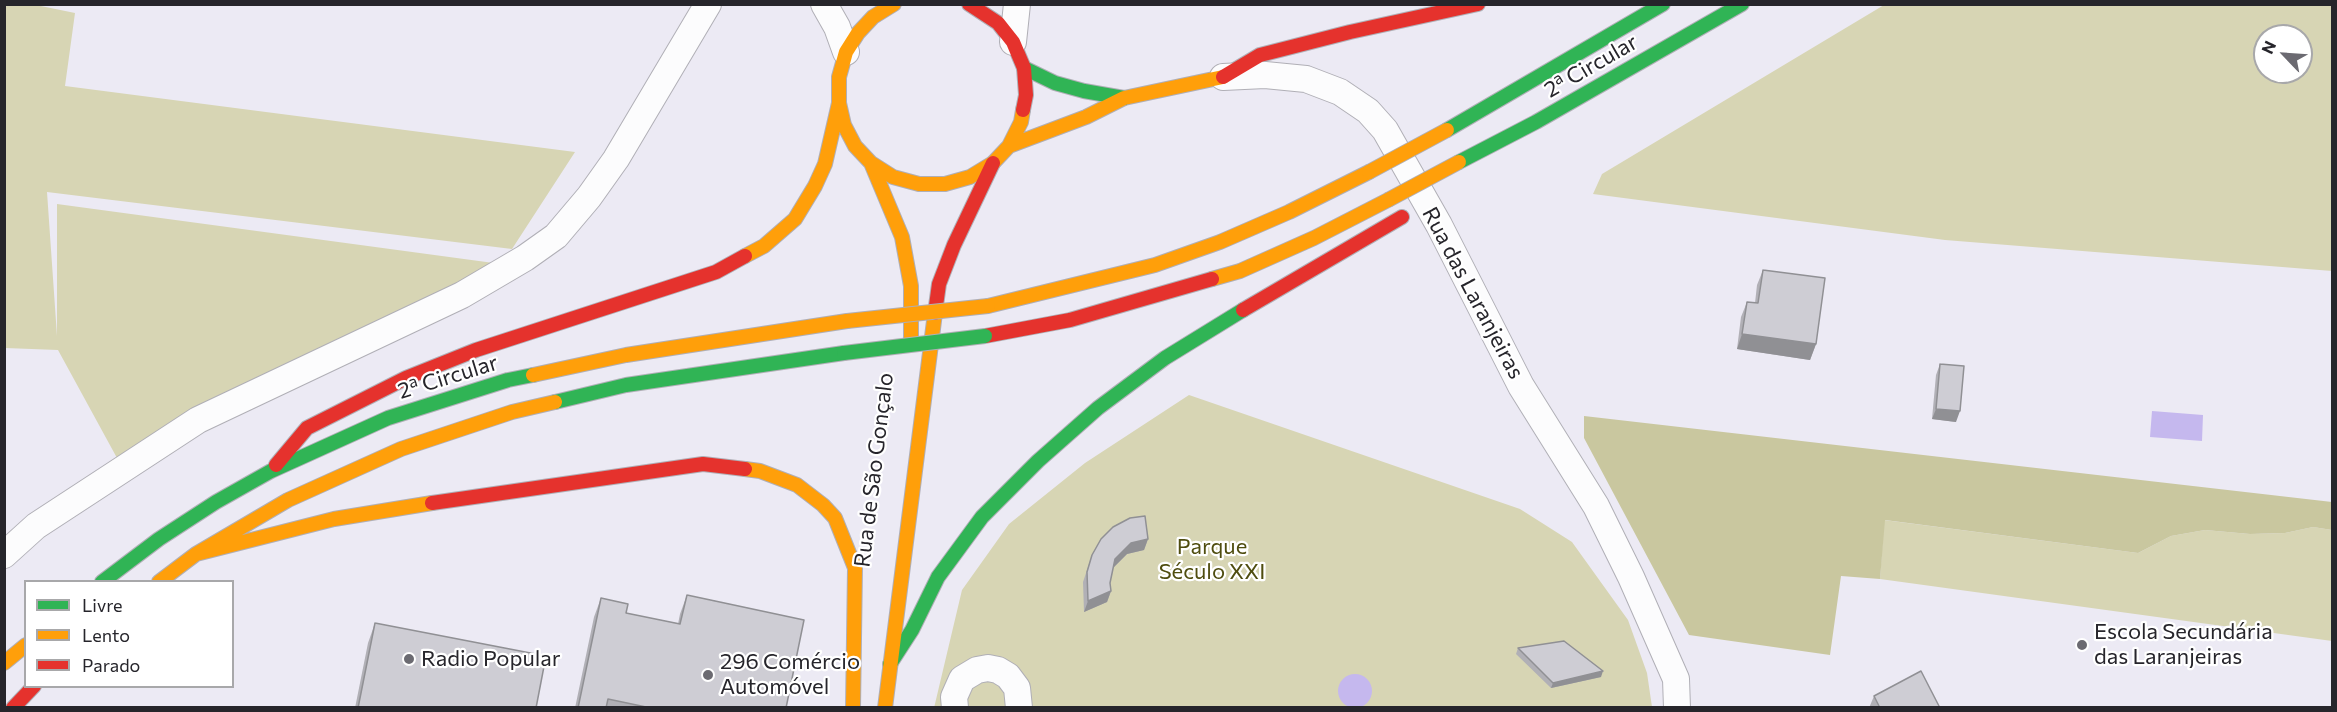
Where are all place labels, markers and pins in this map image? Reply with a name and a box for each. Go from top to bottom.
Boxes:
place label: Escola Secundária das Laranjeiras [2094,619,2273,670]
marker: Escola Secundária das Laranjeiras [2075,638,2089,652]
place label: Radio Popular [421,646,561,672]
place label: 296 Comércio Automóvel [720,649,860,700]
marker: Radio Popular [402,652,416,666]
marker: 296 Comércio Automóvel [701,668,715,682]

